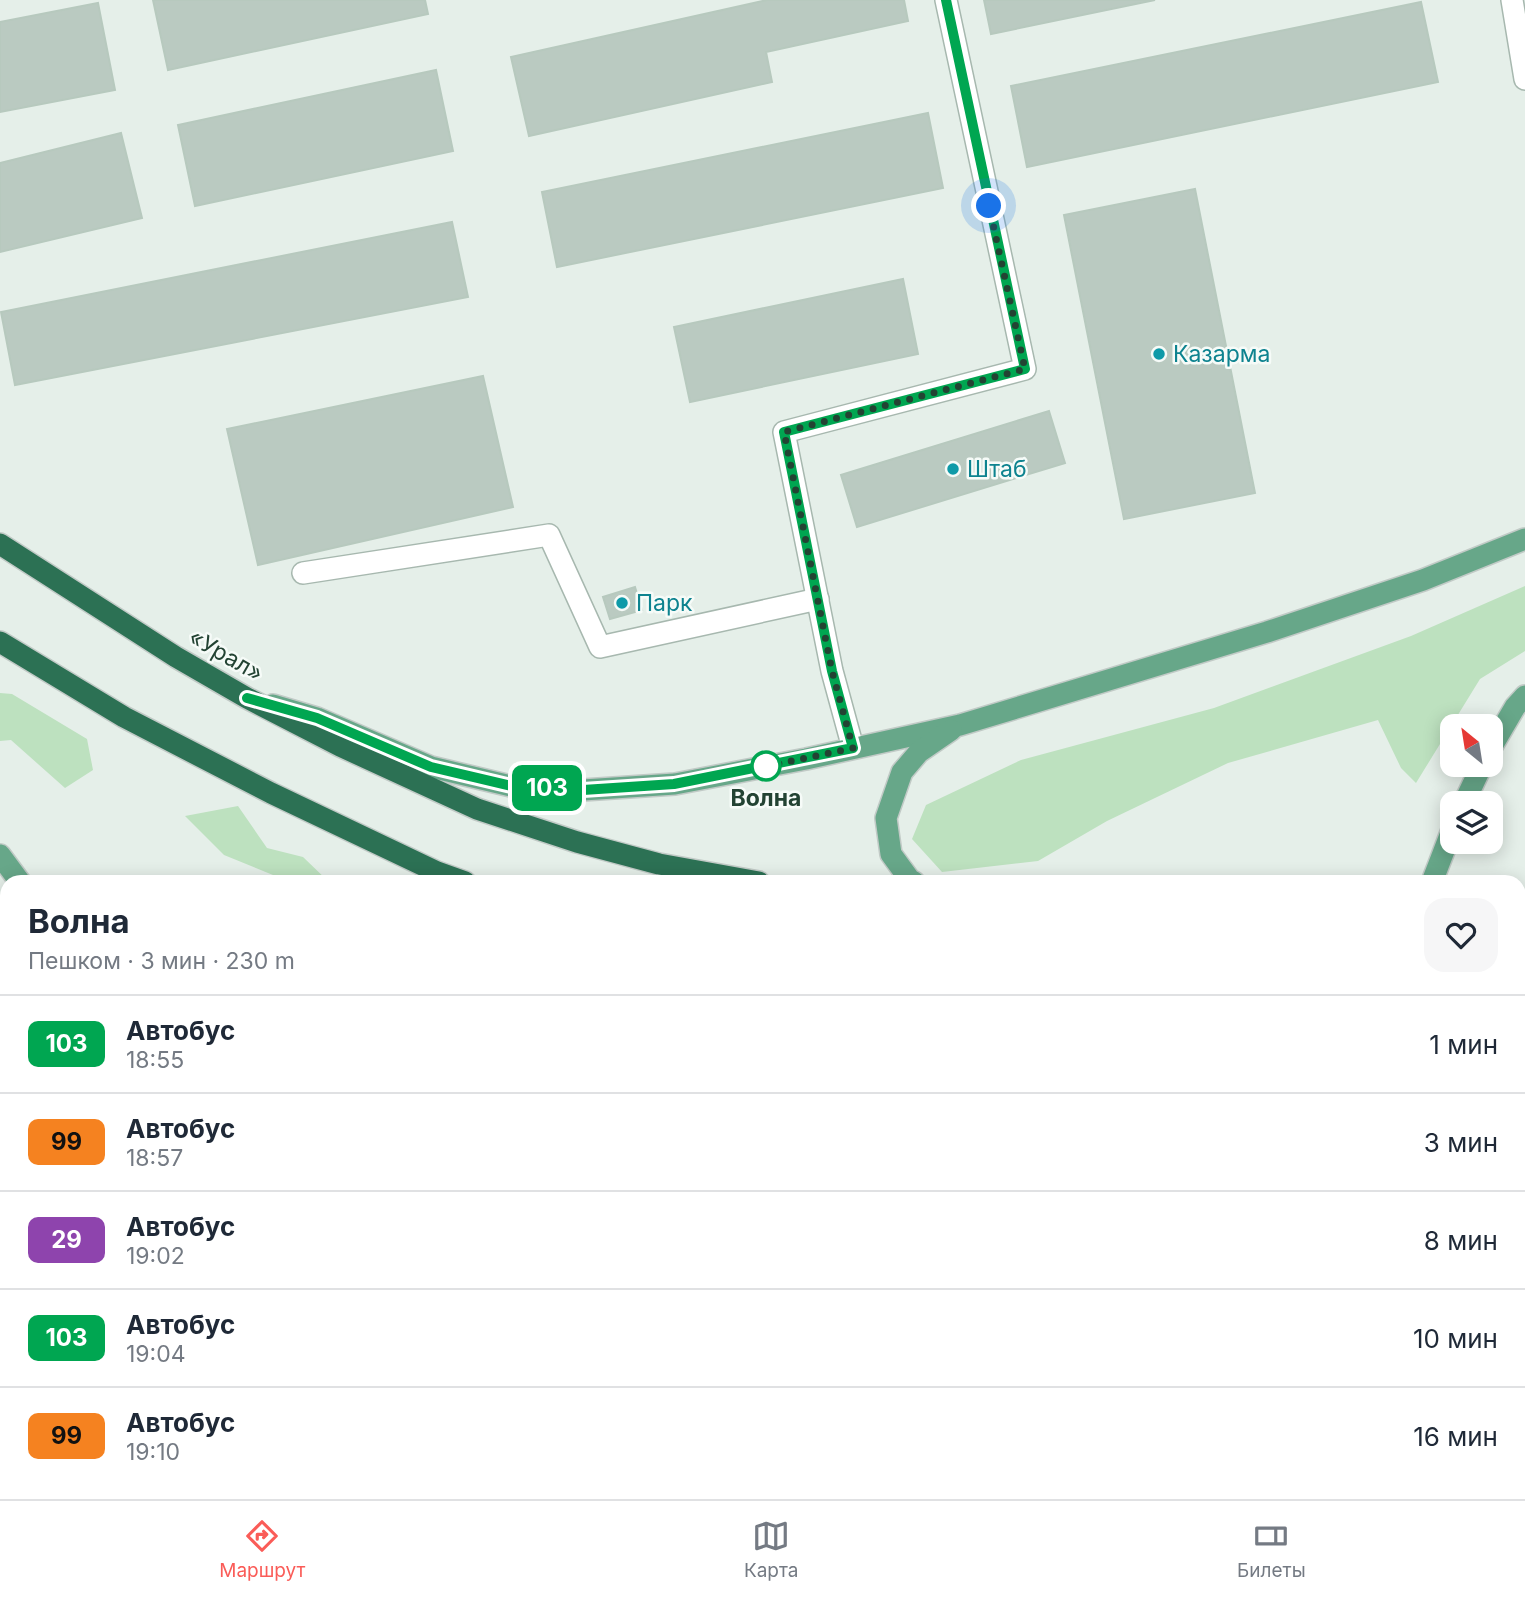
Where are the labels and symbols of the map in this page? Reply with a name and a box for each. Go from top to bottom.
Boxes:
your location [971,188,1006,223]
place label: Казарма [1173,340,1270,368]
marker: Казарма [1151,346,1167,362]
place label: Штаб [967,455,1027,483]
marker: Штаб [945,461,961,477]
place label: Парк [636,589,693,617]
marker: Парк [614,595,630,611]
street label: «Урал» [184,623,268,687]
north arrow [1440,714,1503,777]
marker: Волна [751,751,781,781]
line badge: 103 [507,765,587,811]
place label: Волна [731,784,801,812]

